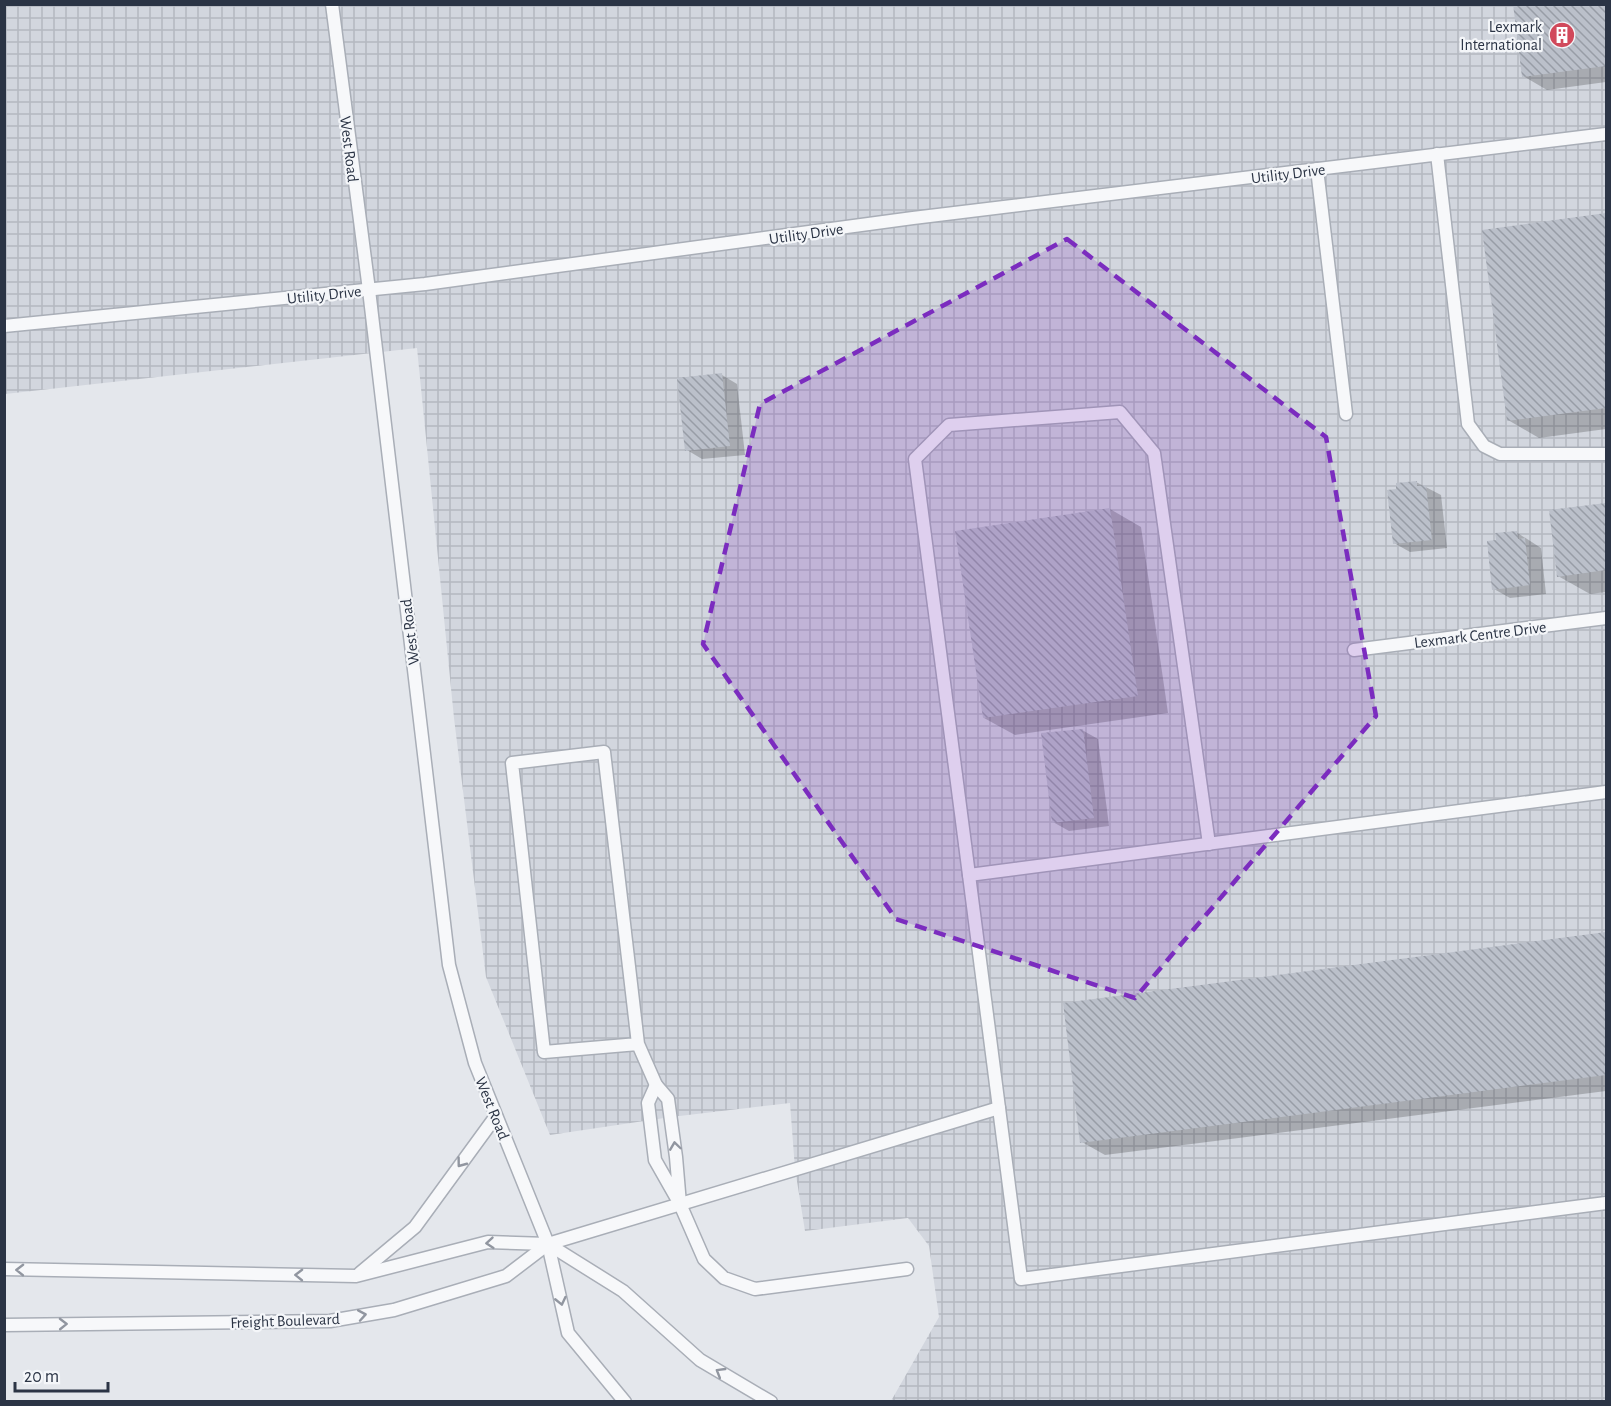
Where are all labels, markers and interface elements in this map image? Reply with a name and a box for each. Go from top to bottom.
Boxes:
place label: Lexmark International [1460,19,1543,53]
building icon: Lexmark International [1547,20,1577,50]
street label: West Road [337,115,361,183]
street label: Utility Drive [1250,162,1326,187]
street label: Utility Drive [768,221,844,248]
street label: Utility Drive [286,283,362,308]
street label: West Road [398,598,422,666]
street label: Lexmark Centre Drive [1413,619,1547,651]
street label: West Road [472,1075,512,1142]
one-way arrow [669,1141,681,1150]
one-way arrow [458,1157,469,1168]
one-way arrow [485,1236,495,1249]
one-way arrow [16,1263,25,1276]
one-way arrow [295,1269,304,1281]
one-way arrow [554,1295,567,1305]
one-way arrow [358,1310,367,1322]
street label: Freight Boulevard [230,1311,340,1331]
one-way arrow [58,1318,67,1330]
scale bar [15,1355,108,1393]
one-way arrow [716,1367,726,1379]
text: 20 m [24,1368,59,1386]

